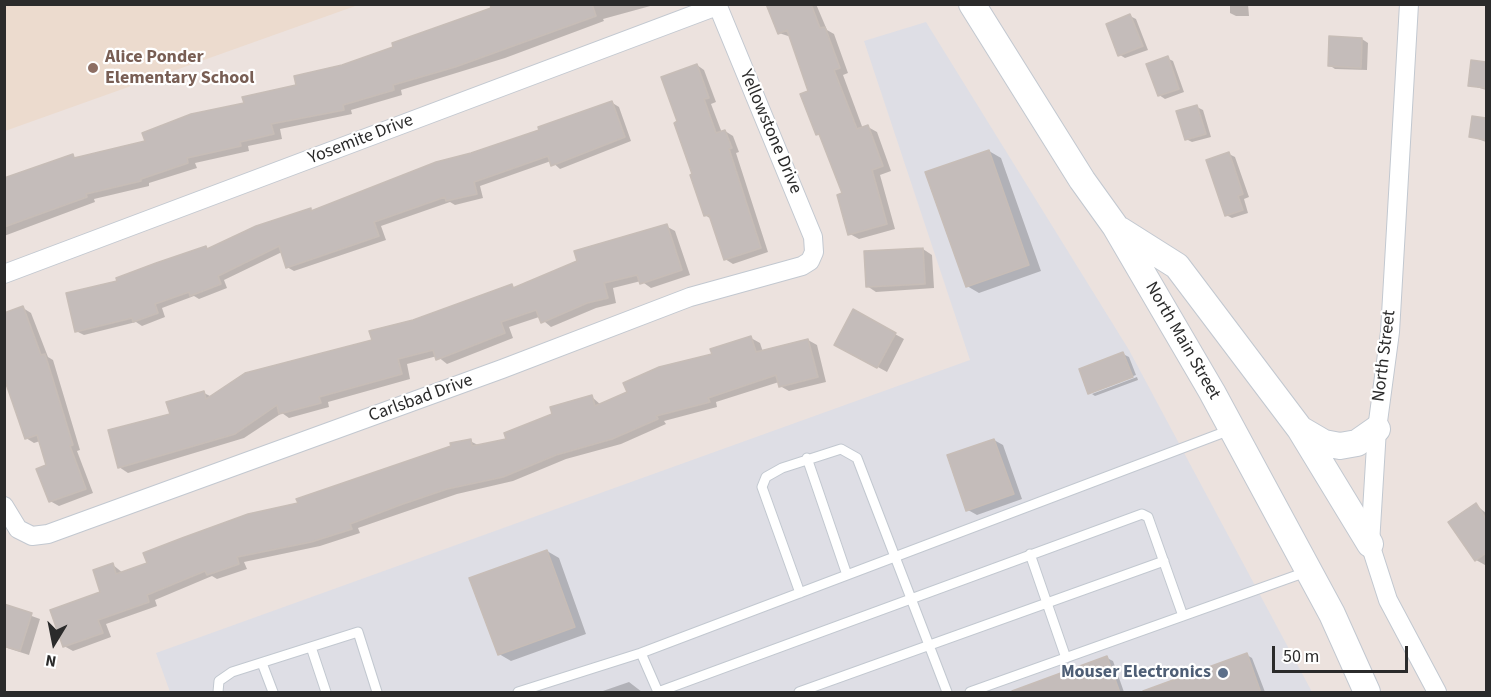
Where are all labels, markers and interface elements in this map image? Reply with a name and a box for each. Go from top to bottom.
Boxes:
place label: Alice Ponder Elementary School [105,47,255,90]
marker: Alice Ponder Elementary School [86,61,100,75]
street label: Yellowstone Drive [734,67,806,197]
street label: Yosemite Drive [305,110,417,170]
street label: North Main Street [1140,278,1224,404]
street label: North Street [1369,309,1401,403]
street label: Carlsbad Drive [366,370,476,428]
north arrow [24,613,84,673]
scale bar [1275,634,1412,672]
text: 50 m [1283,644,1319,669]
text: N [44,649,58,672]
place label: Mouser Electronics [1061,662,1211,684]
marker: Mouser Electronics [1216,666,1230,680]

